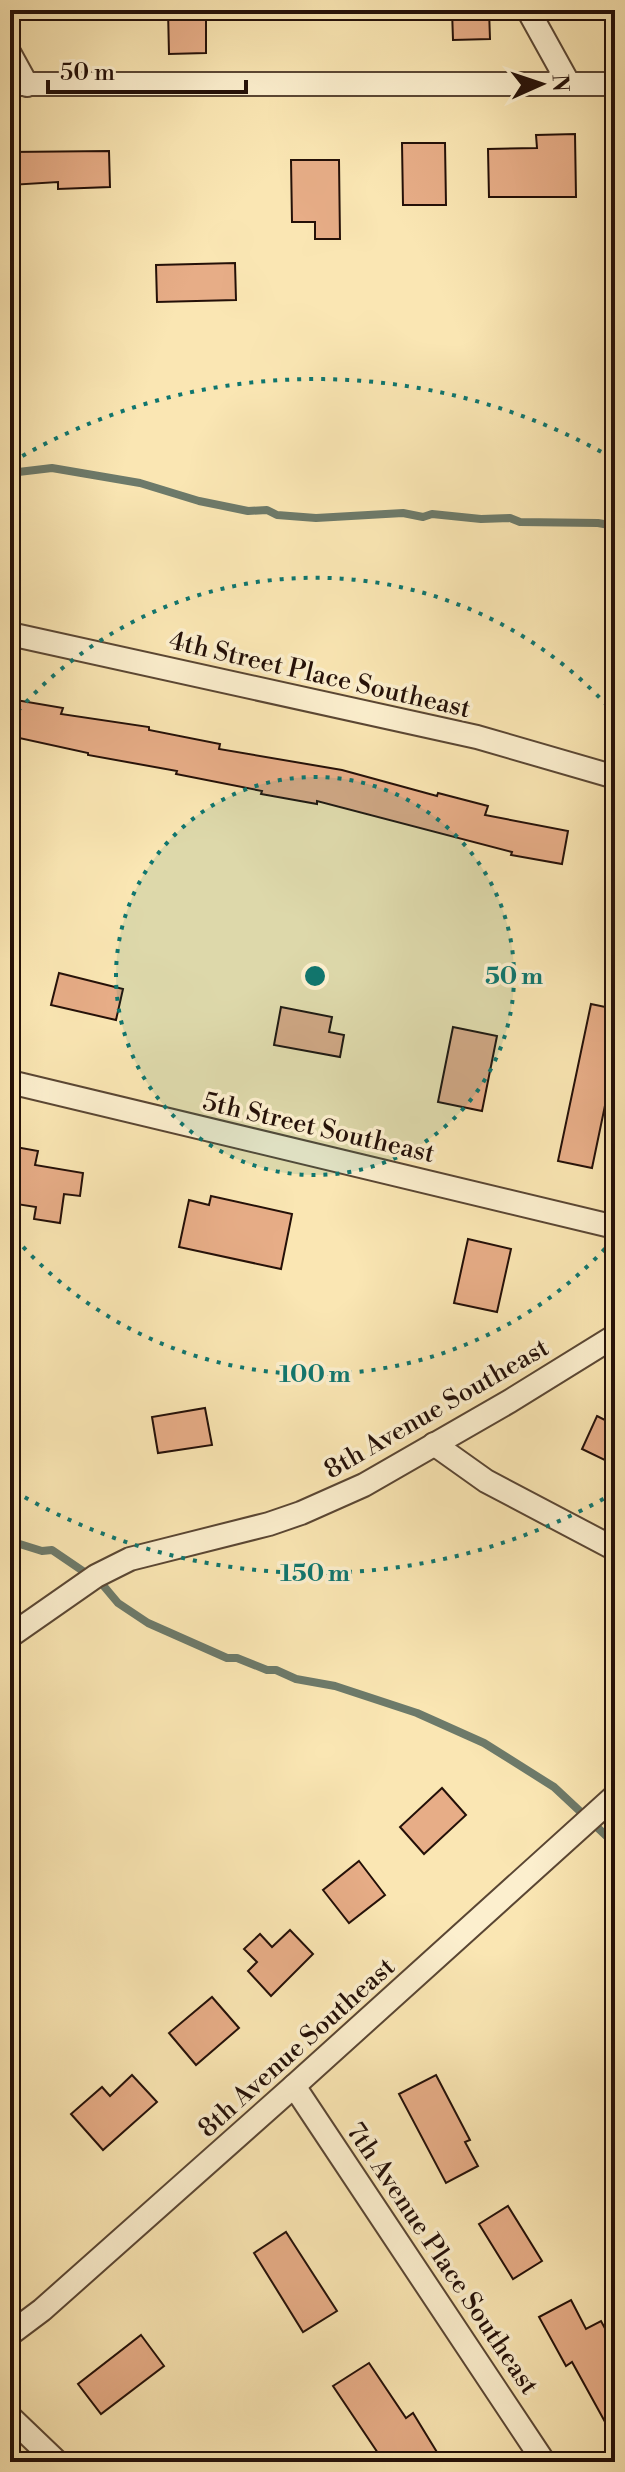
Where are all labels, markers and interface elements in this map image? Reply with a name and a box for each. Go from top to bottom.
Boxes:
scale bar [48,44,246,94]
north arrow [501,44,581,124]
text: 50 m [60,58,115,88]
text: N [546,74,573,93]
street label: 4th Street Place Southeast [166,625,474,725]
centre of rings [301,962,329,990]
text: 50 m [485,962,543,992]
street label: 5th Street Southeast [200,1086,438,1170]
street label: 8th Avenue Southeast [319,1332,554,1486]
text: 100 m [279,1360,351,1390]
text: 150 m [280,1559,350,1589]
street label: 8th Avenue Southeast [192,1951,402,2145]
street label: 7th Avenue Place Southeast [339,2116,545,2401]

